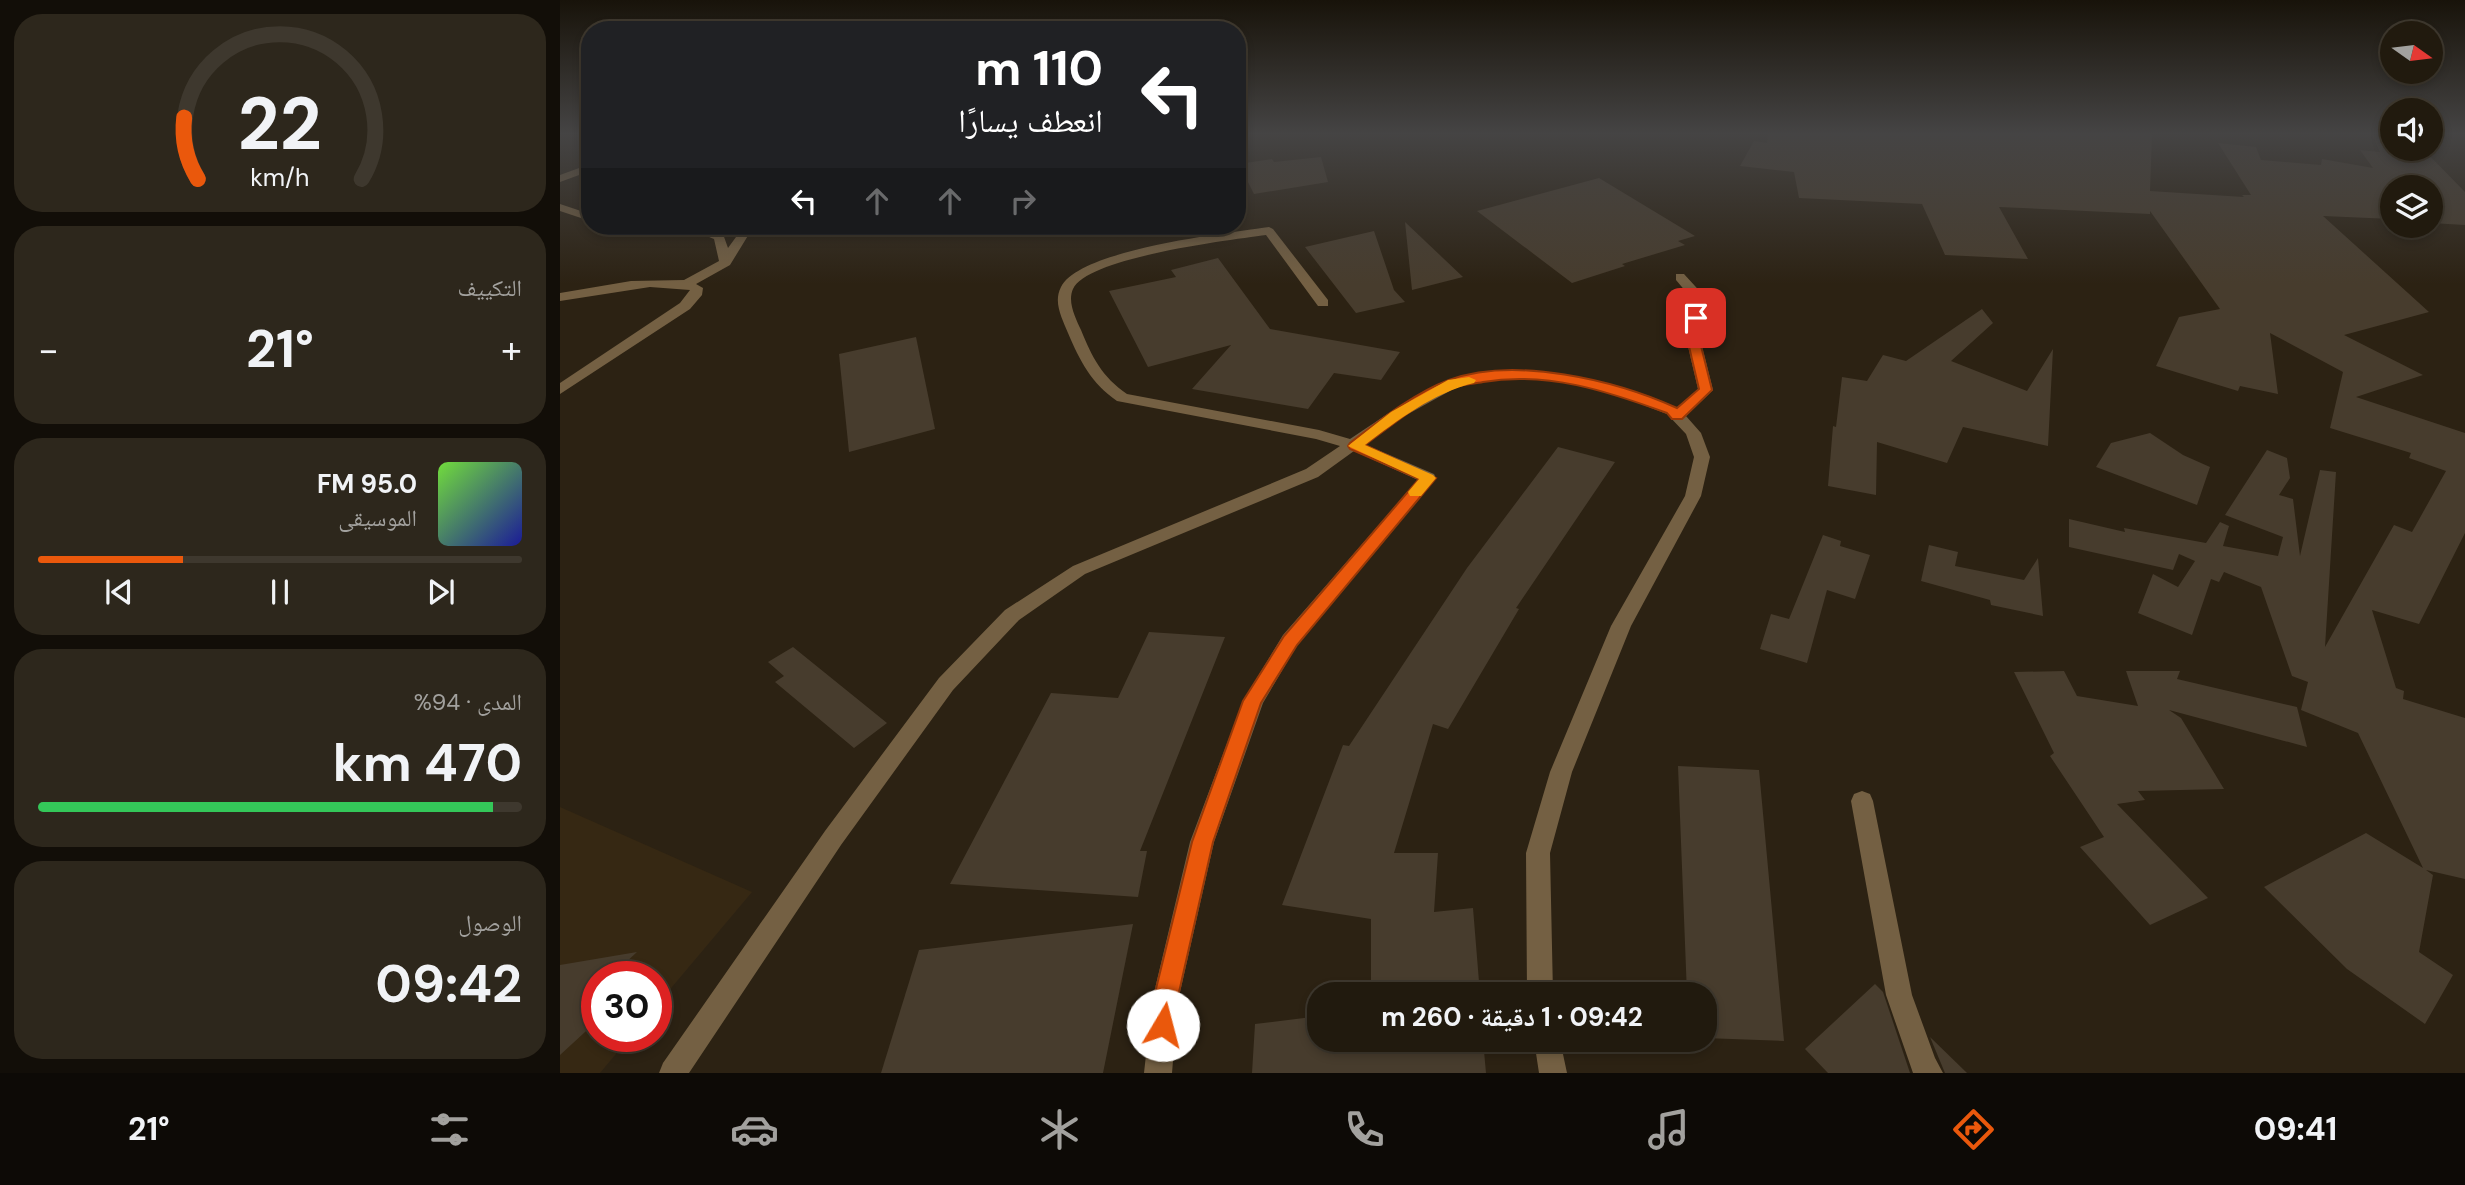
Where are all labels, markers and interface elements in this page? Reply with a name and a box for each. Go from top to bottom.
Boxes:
north arrow [2380,21,2443,84]
map controls [2380,21,2443,238]
text: 110 m [975,36,1103,100]
icon: left [1127,49,1218,140]
text: 22 [238,77,322,172]
button: sound [2380,98,2443,161]
text: انعطف يسارًا [958,100,1103,142]
text: km/h [250,161,310,194]
button: layers [2380,175,2443,238]
icon: left [785,182,823,220]
icon: ahead [858,182,896,220]
icon: ahead [931,182,969,220]
icon: right [1004,182,1042,220]
text: التكييف [457,273,522,303]
pin [1666,288,1726,348]
icon: arrive [1677,299,1715,337]
text: 21° [246,315,314,383]
text: − [38,325,59,375]
text: + [501,325,522,375]
text: 95.0 FM [317,467,417,501]
text: الموسيقى [338,503,417,533]
icon: previous [100,573,138,611]
icon: pause [261,573,299,611]
icon: next [422,573,460,611]
text: المدى · 94% [414,687,522,717]
text: 470 km [333,729,522,797]
text: الوصول [458,908,522,938]
text: 09:42 [375,950,522,1018]
speed limit sign: 30 [581,961,672,1052]
position arrow [1126,988,1200,1062]
text: 09:42 · 1 دقيقة · 260 m [1381,1000,1643,1034]
icon: filters [425,1105,474,1154]
icon: car [730,1105,779,1154]
icon: climate [1035,1105,1084,1154]
icon: phone [1340,1105,1389,1154]
icon: music [1644,1105,1693,1154]
icon: directions [1949,1105,1998,1154]
text: 21° [128,1108,170,1150]
text: 09:41 [2254,1108,2337,1150]

